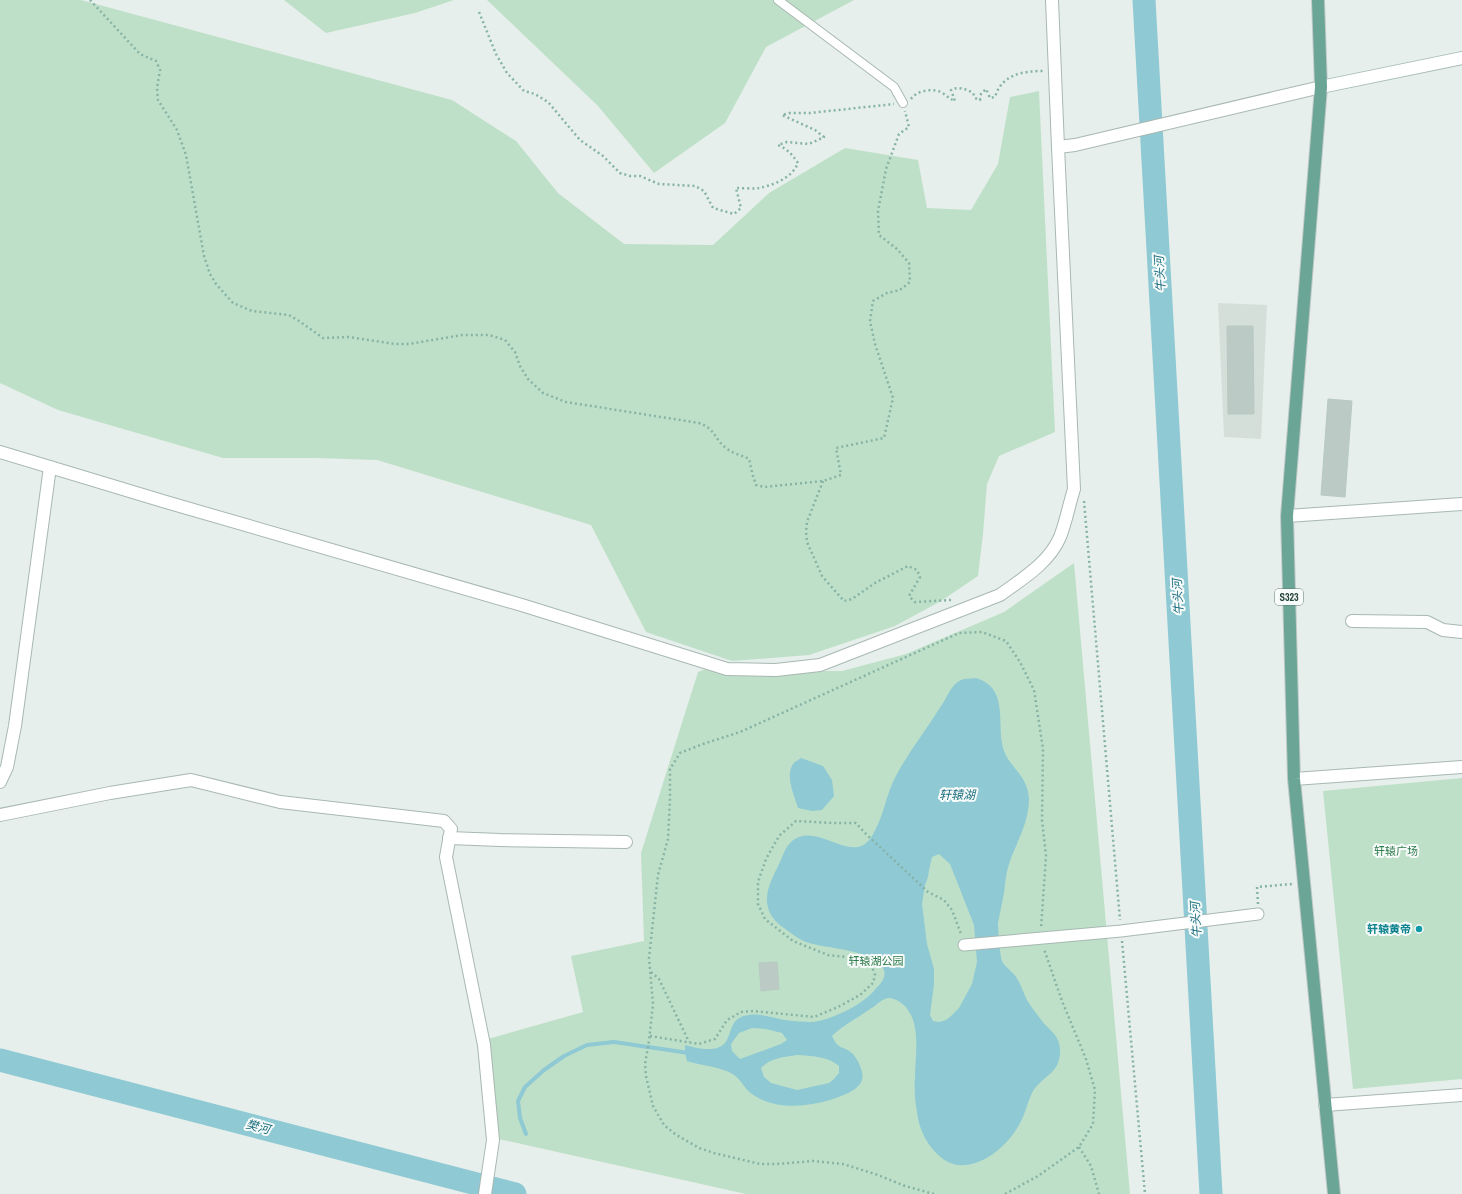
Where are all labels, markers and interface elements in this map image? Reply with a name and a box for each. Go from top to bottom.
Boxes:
water label: 牛头河 [1151,254,1169,292]
water label: 牛头河 [1169,577,1187,615]
road number: S323 [1275,589,1303,605]
water label: 轩辕湖 [939,787,977,803]
park label: 轩辕广场 [1374,844,1418,858]
water label: 牛头河 [1187,900,1205,938]
place label: 轩辕黄帝 [1367,922,1411,936]
marker: 轩辕黄帝 [1414,924,1424,934]
park label: 轩辕湖公园 [849,954,904,968]
water label: 樊河 [244,1116,274,1138]

